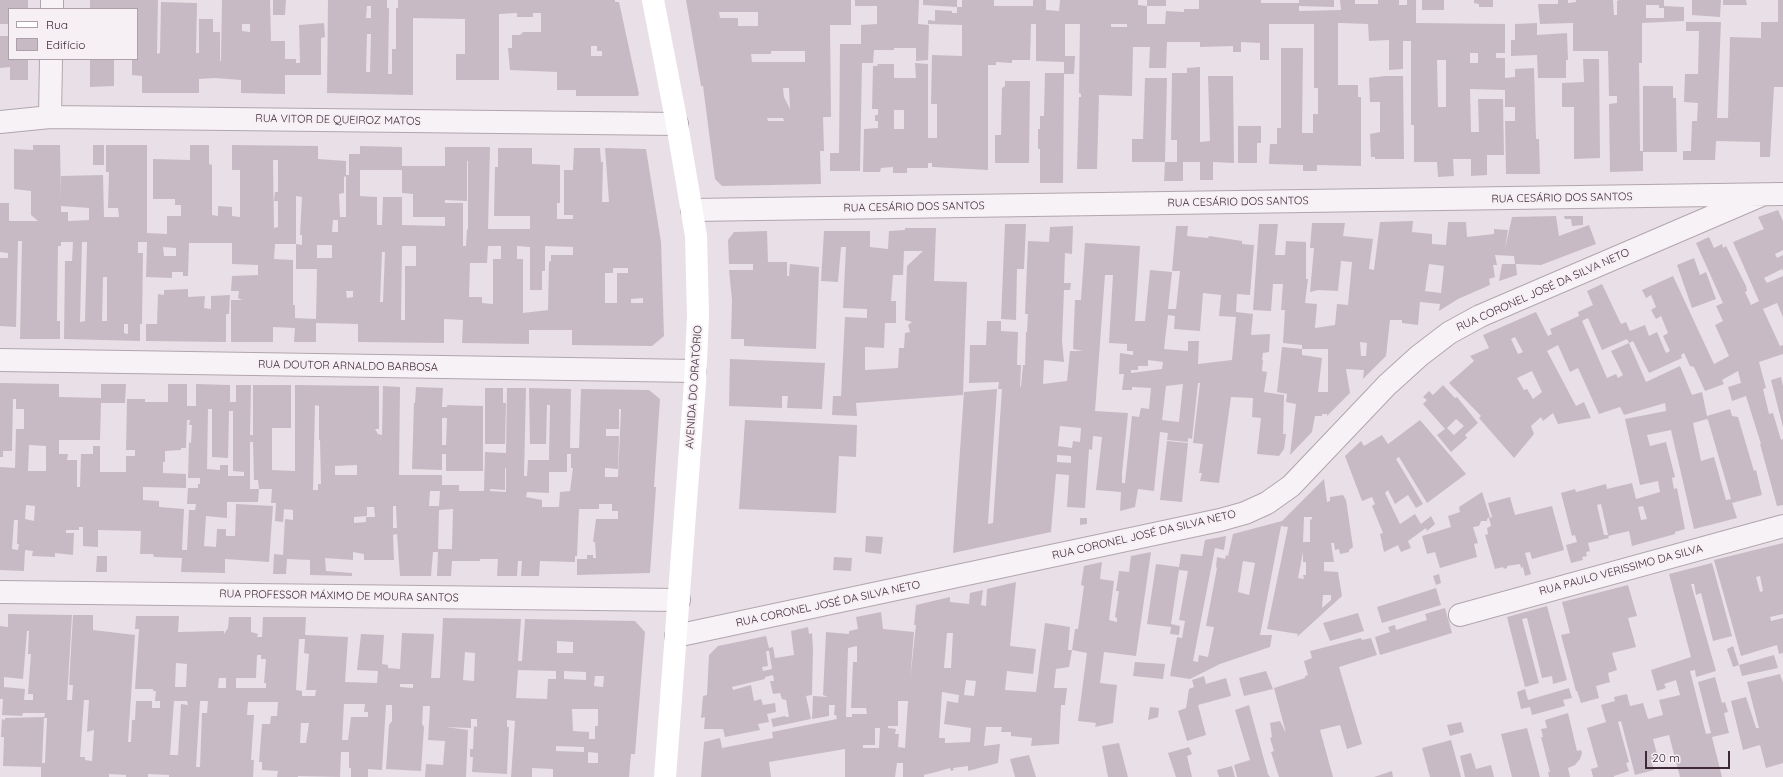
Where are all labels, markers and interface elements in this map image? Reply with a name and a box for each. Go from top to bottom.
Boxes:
legend [8,8,138,60]
text: Rua [46,17,68,32]
text: Edifício [46,37,86,52]
street label: RUA VITOR DE QUEIROZ MATOS [255,112,421,128]
street label: RUA CESÁRIO DOS SANTOS [1491,190,1633,206]
street label: RUA CESÁRIO DOS SANTOS [1167,194,1309,210]
street label: RUA CESÁRIO DOS SANTOS [843,199,985,215]
street label: RUA CORONEL JOSÉ DA SILVA NETO [1454,246,1632,334]
street label: AVENIDA DO ORATÓRIO [683,325,705,449]
street label: RUA DOUTOR ARNALDO BARBOSA [258,358,438,374]
street label: RUA CORONEL JOSÉ DA SILVA NETO [1051,507,1237,563]
street label: RUA PAULO VERISSIMO DA SILVA [1538,542,1704,598]
street label: RUA CORONEL JOSÉ DA SILVA NETO [735,578,921,630]
street label: RUA PROFESSOR MÁXIMO DE MOURA SANTOS [219,587,459,605]
scale bar [1647,743,1732,769]
text: 20 m [1652,750,1680,765]

